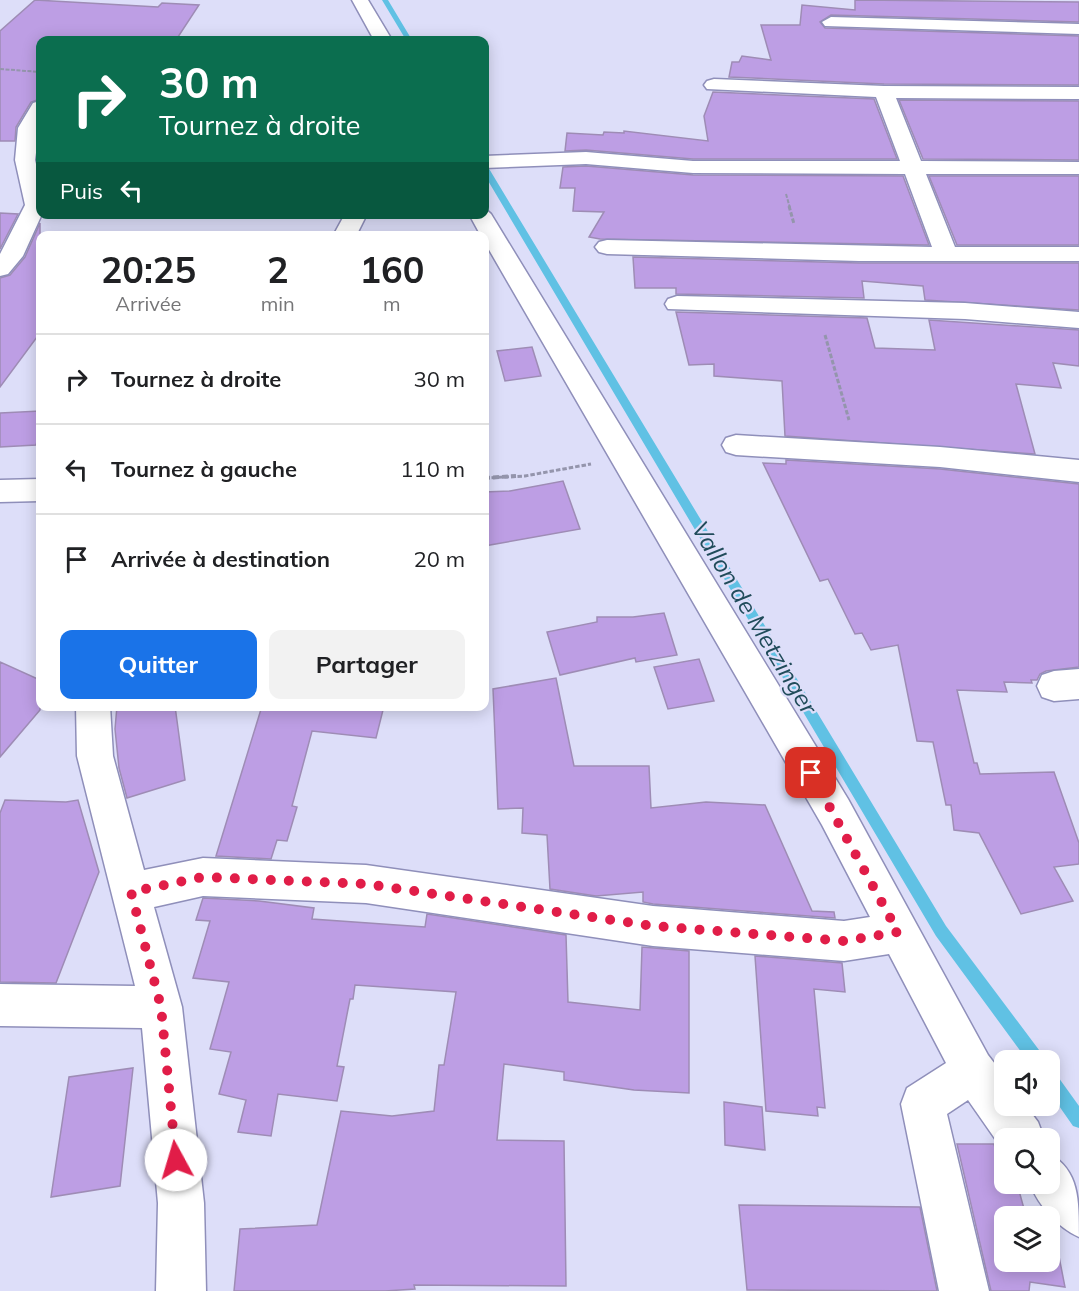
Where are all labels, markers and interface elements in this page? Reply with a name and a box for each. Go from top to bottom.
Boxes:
text: 30 m [159,56,259,109]
icon: right [60,60,138,138]
text: Tournez à droite [159,108,360,142]
icon: left [115,174,148,207]
text: Puis [60,177,103,205]
text: 20:25 [101,247,196,292]
text: 2 [267,247,289,292]
text: 160 [359,247,424,292]
text: Arrivée [115,291,181,316]
text: min [261,291,295,316]
text: m [383,291,401,316]
icon: right [60,363,93,396]
text: Tournez à droite [111,365,281,393]
text: 30 m [414,365,465,393]
icon: left [60,453,93,486]
text: Tournez à gauche [111,455,297,483]
text: 110 m [400,455,465,483]
water label: Vallon de Metzinger [685,516,825,720]
icon: arrive [60,543,93,576]
text: Arrivée à destination [111,545,330,573]
text: 20 m [414,545,465,573]
button: Quitter [60,630,257,699]
button: Partager [269,630,465,699]
pin [785,747,836,798]
icon: arrive [794,756,827,789]
map controls [994,1050,1060,1272]
button: sound [994,1050,1060,1116]
position arrow [144,1128,208,1192]
button: search [994,1128,1060,1194]
button: layers [994,1206,1060,1272]

